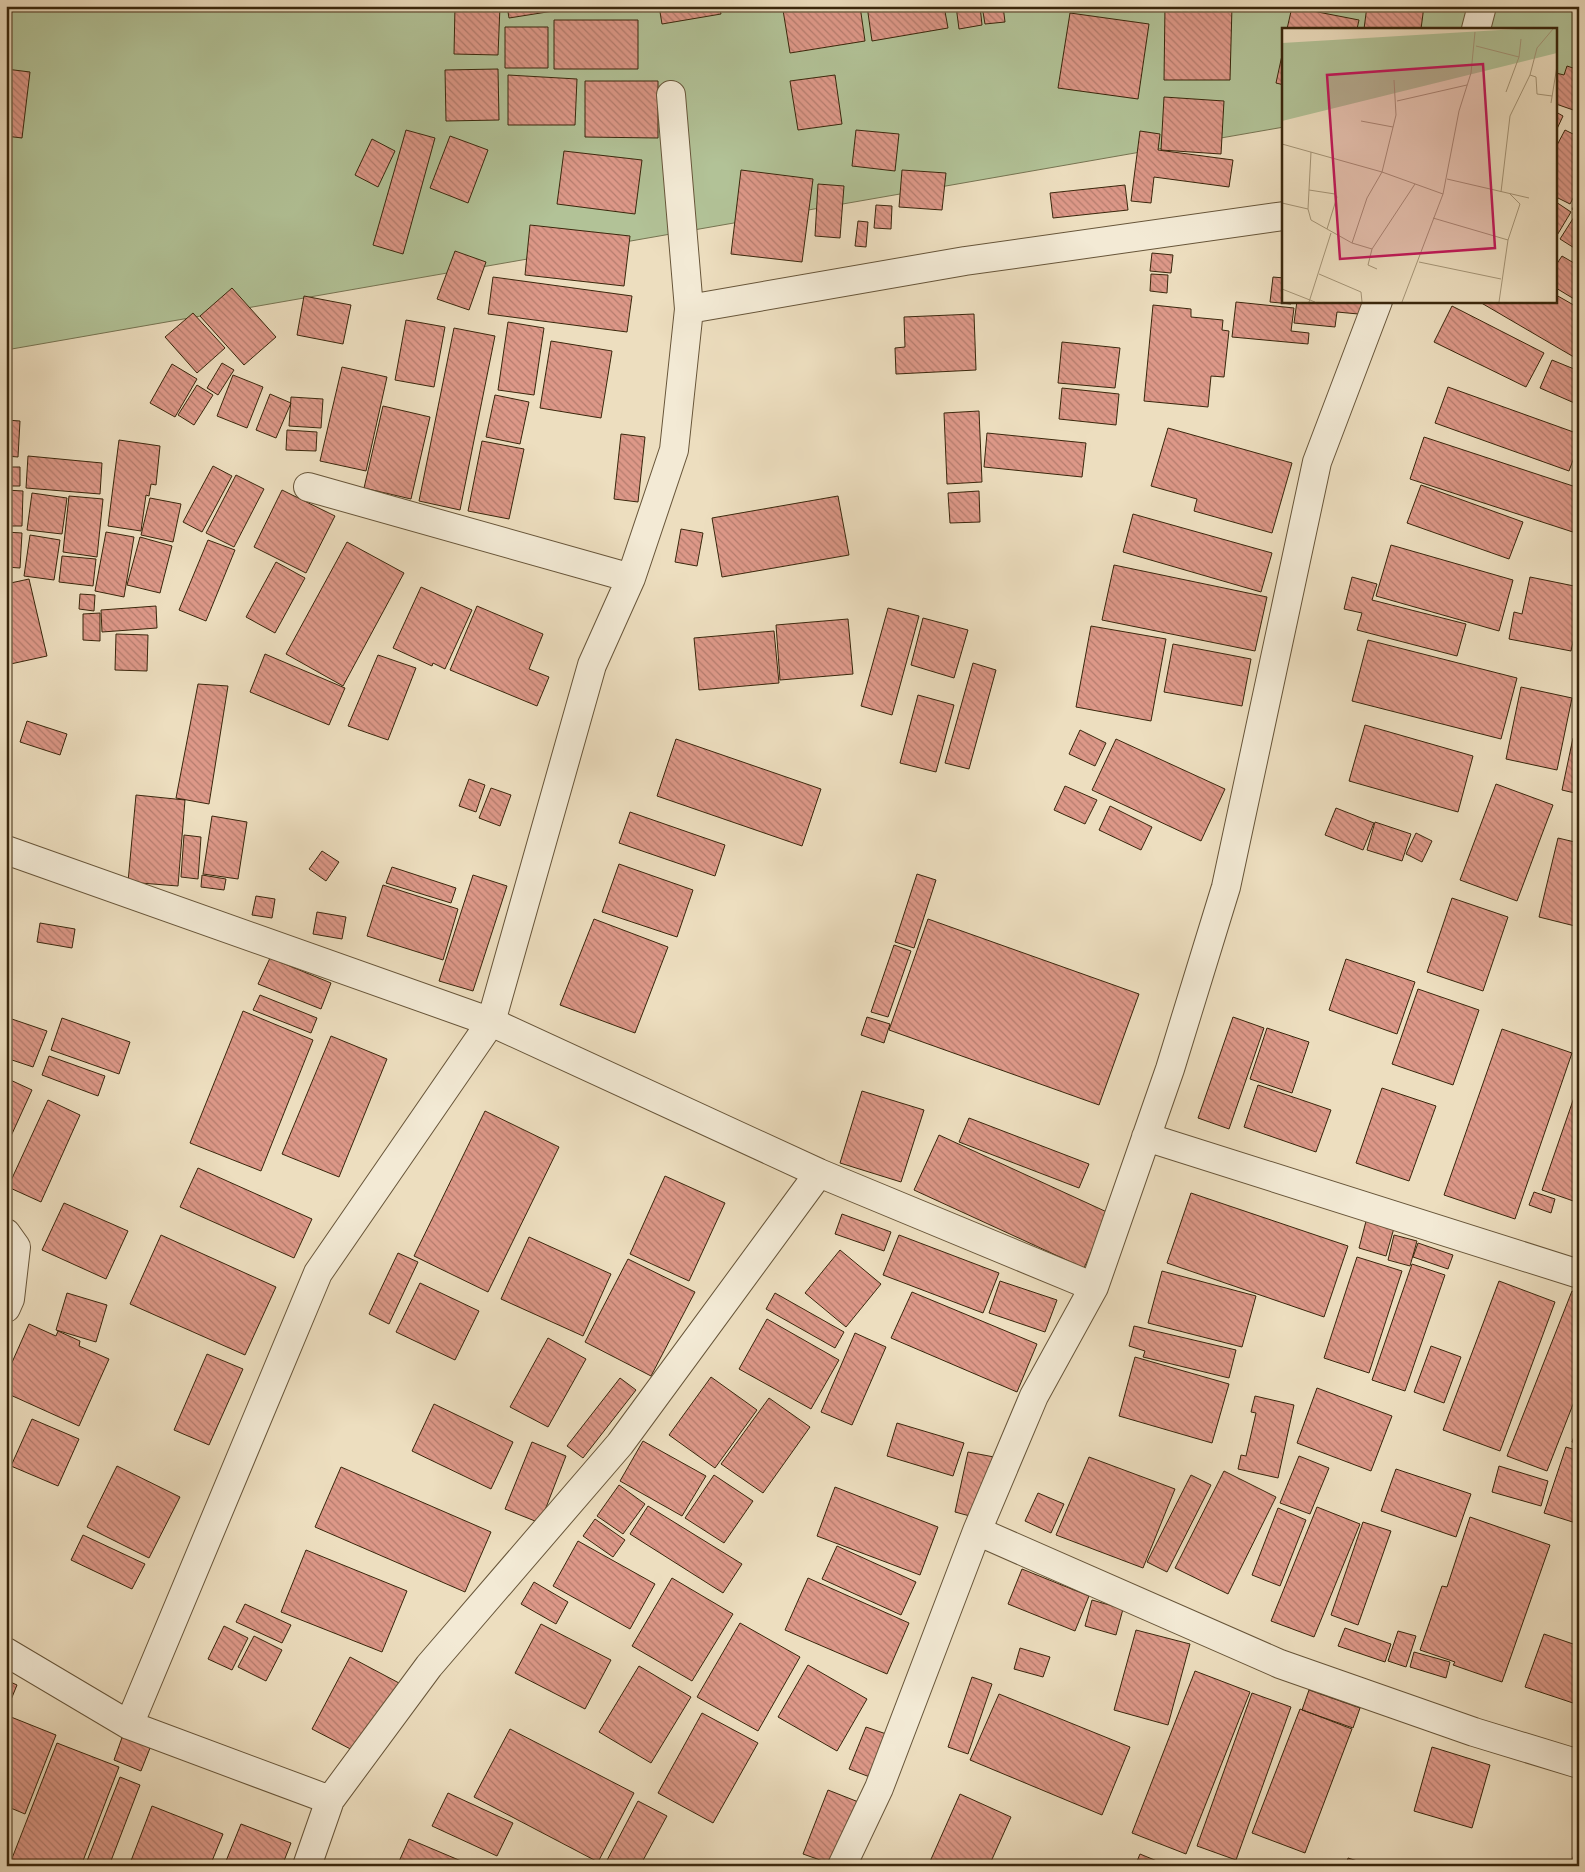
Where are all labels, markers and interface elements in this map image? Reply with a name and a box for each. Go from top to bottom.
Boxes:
inset map [1282,28,1558,302]

